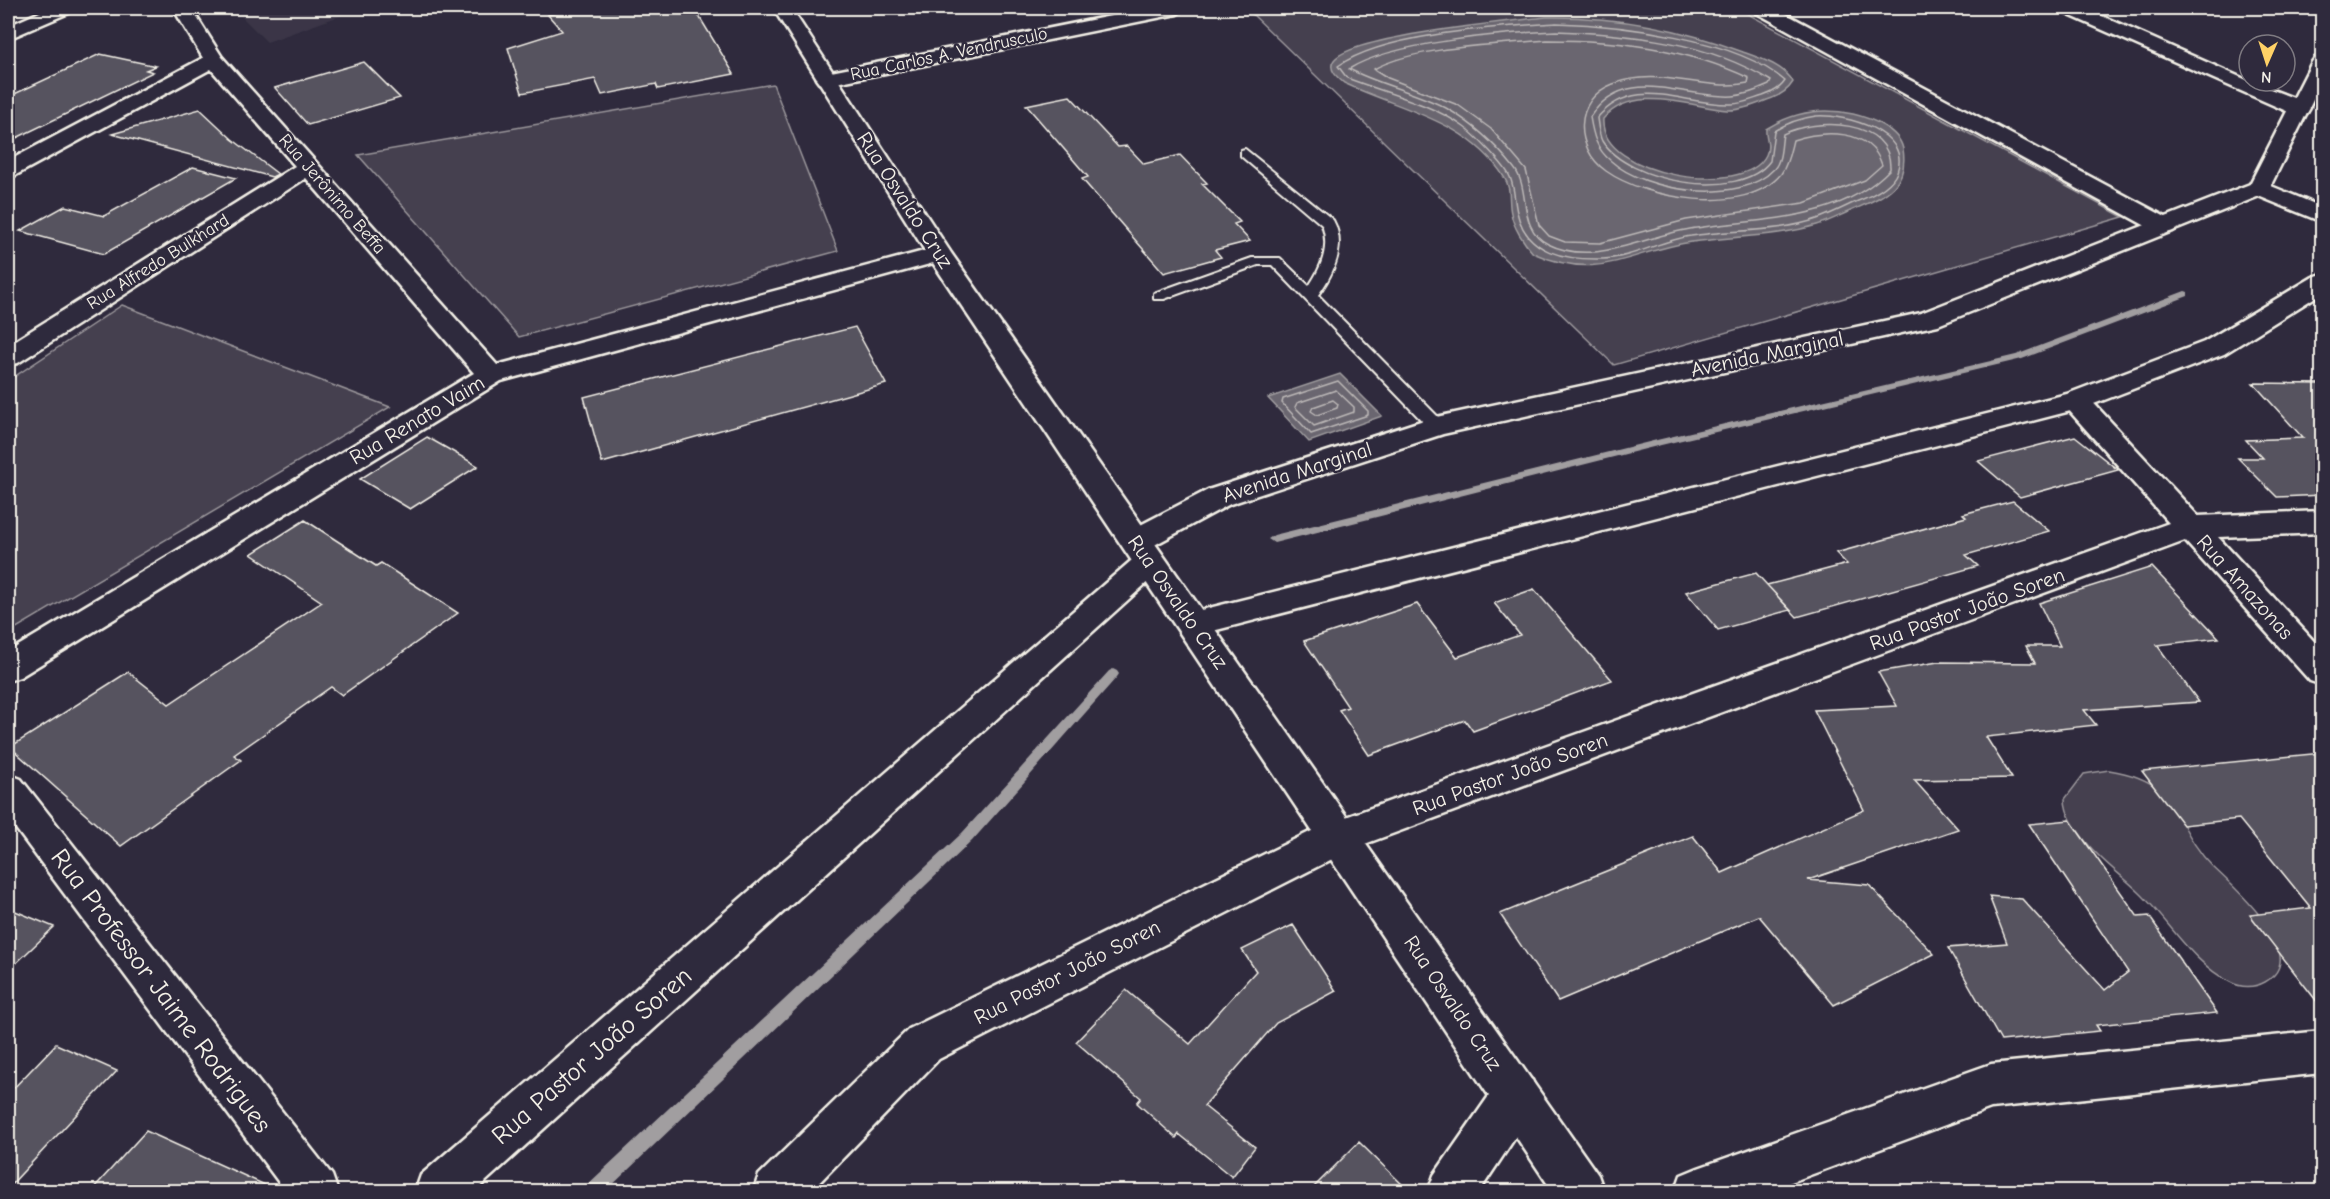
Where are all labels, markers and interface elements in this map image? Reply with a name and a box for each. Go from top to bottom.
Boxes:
street label: Rua Carlos A. Vendrusculo [849,23,1049,85]
north arrow [2237,33,2297,93]
text: N [2261,68,2272,86]
street label: Rua Osvaldo Cruz [852,127,958,273]
street label: Rua Jerônimo Beffa [274,130,390,258]
street label: Rua Alfredo Bulkhard [83,210,233,314]
street label: Avenida Marginal [1688,326,1846,382]
street label: Rua Renato Vaim [345,370,489,470]
street label: Avenida Marginal [1219,437,1375,507]
street label: Rua Amazonas [2192,530,2298,644]
street label: Rua Osvaldo Cruz [1123,531,1233,673]
street label: Rua Pastor João Soren [1866,563,2068,655]
street label: Rua Pastor João Soren [1409,728,1611,820]
street label: Rua Professor Jaime Rodrigues [44,843,278,1139]
street label: Rua Pastor João Soren [970,915,1164,1029]
street label: Rua Osvaldo Cruz [1399,931,1507,1075]
street label: Rua Pastor João Soren [486,961,698,1151]

